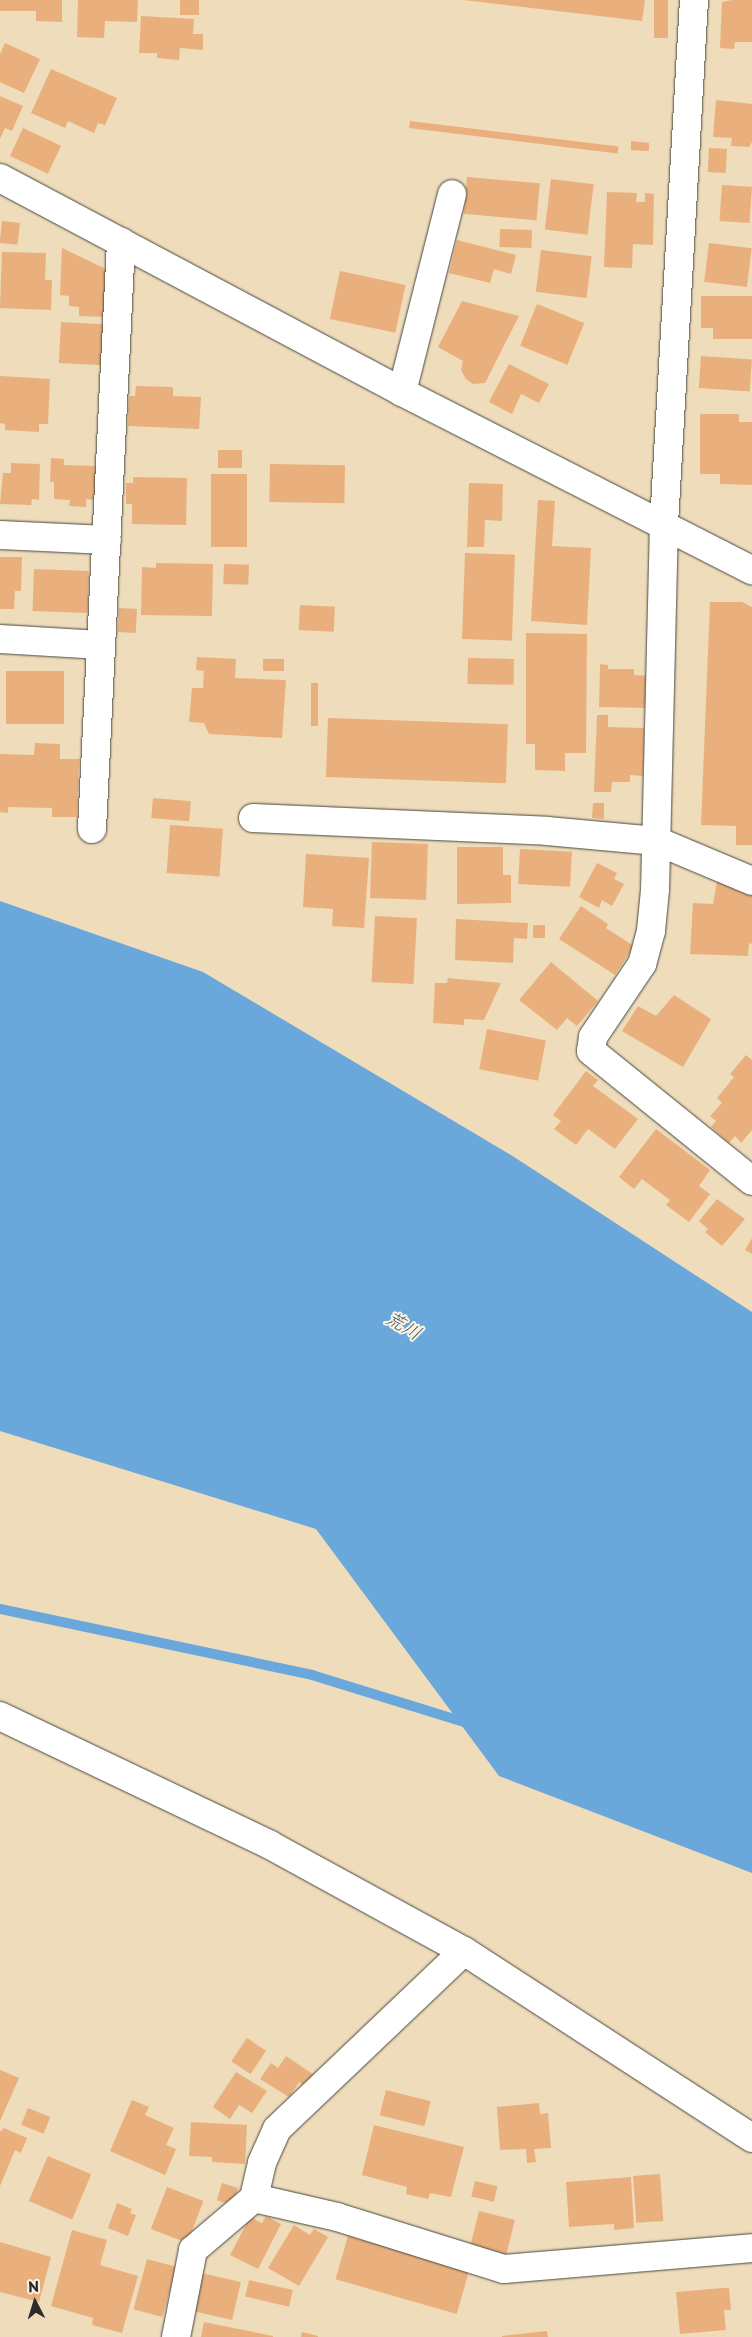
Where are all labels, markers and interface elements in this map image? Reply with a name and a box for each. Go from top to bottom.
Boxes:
water label: 荒川 [382,1305,426,1345]
text: N [27,2276,40,2298]
north arrow [10,2277,60,2327]

